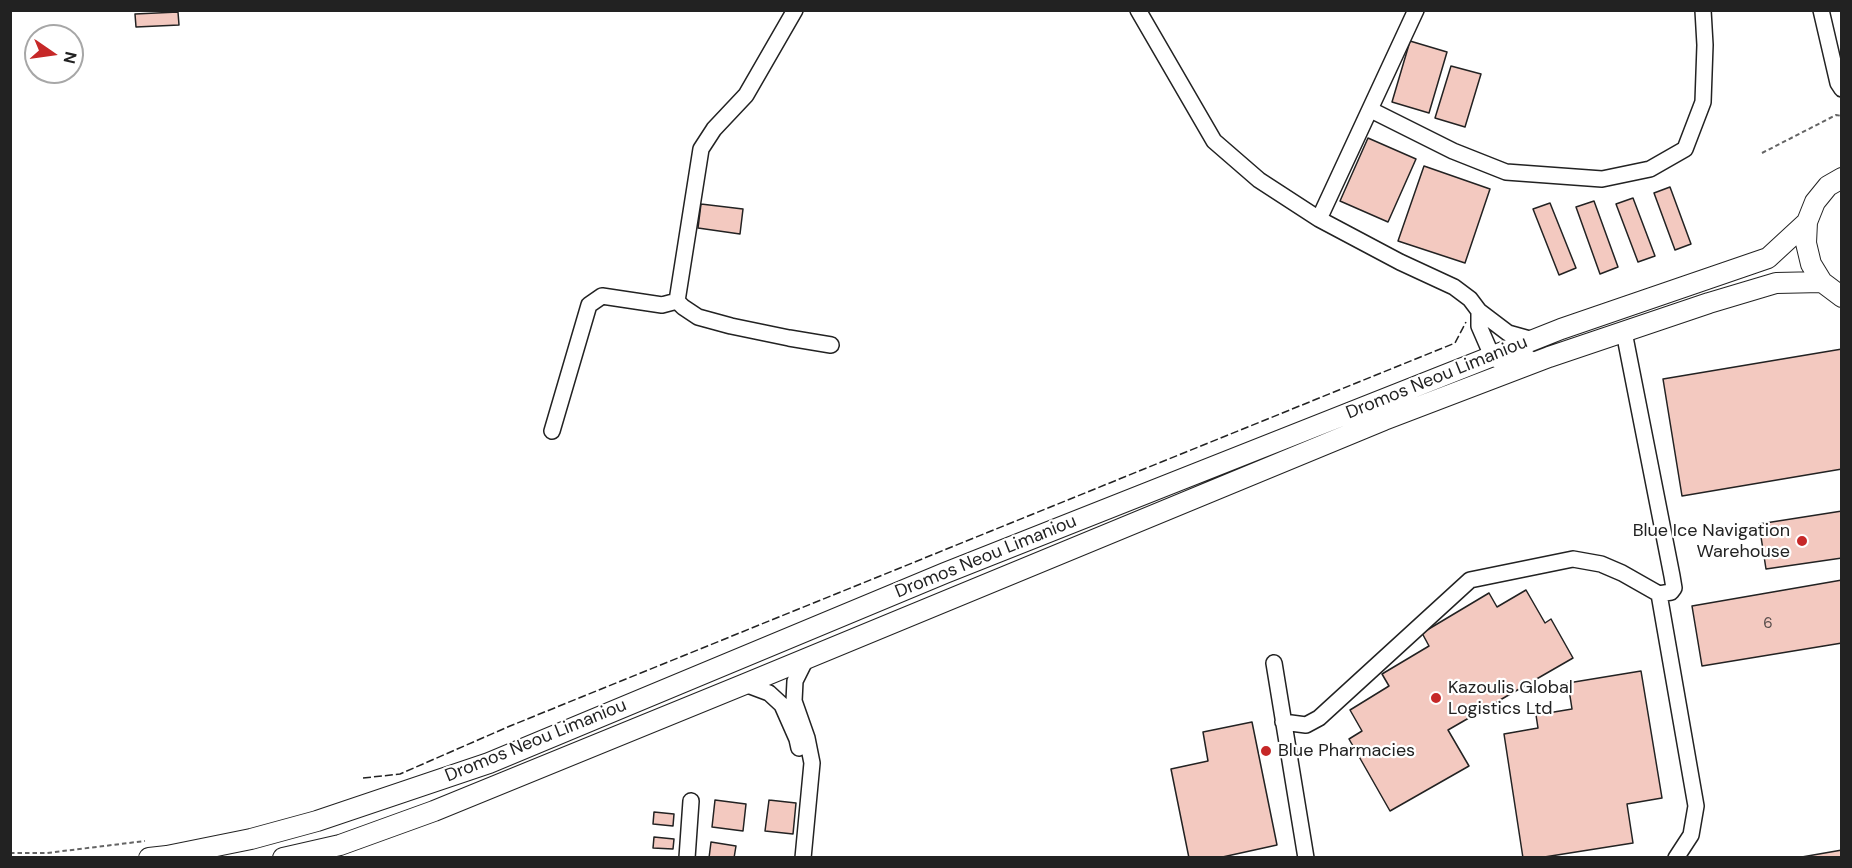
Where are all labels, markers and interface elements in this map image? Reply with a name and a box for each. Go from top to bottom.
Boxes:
north arrow [24,24,84,84]
text: N [59,50,82,66]
street label: Dromos Neou Limaniou [1343,332,1531,424]
street label: Dromos Neou Limaniou [892,511,1080,603]
place label: Blue Ice Navigation Warehouse [1633,520,1790,562]
marker: Blue Ice Navigation Warehouse [1795,534,1809,548]
house number: 6 [1763,615,1773,633]
place label: Kazoulis Global Logistics Ltd [1448,677,1573,720]
marker: Kazoulis Global Logistics Ltd [1429,691,1443,705]
street label: Dromos Neou Limaniou [442,695,630,787]
place label: Blue Pharmacies [1278,740,1415,762]
marker: Blue Pharmacies [1259,744,1273,758]

